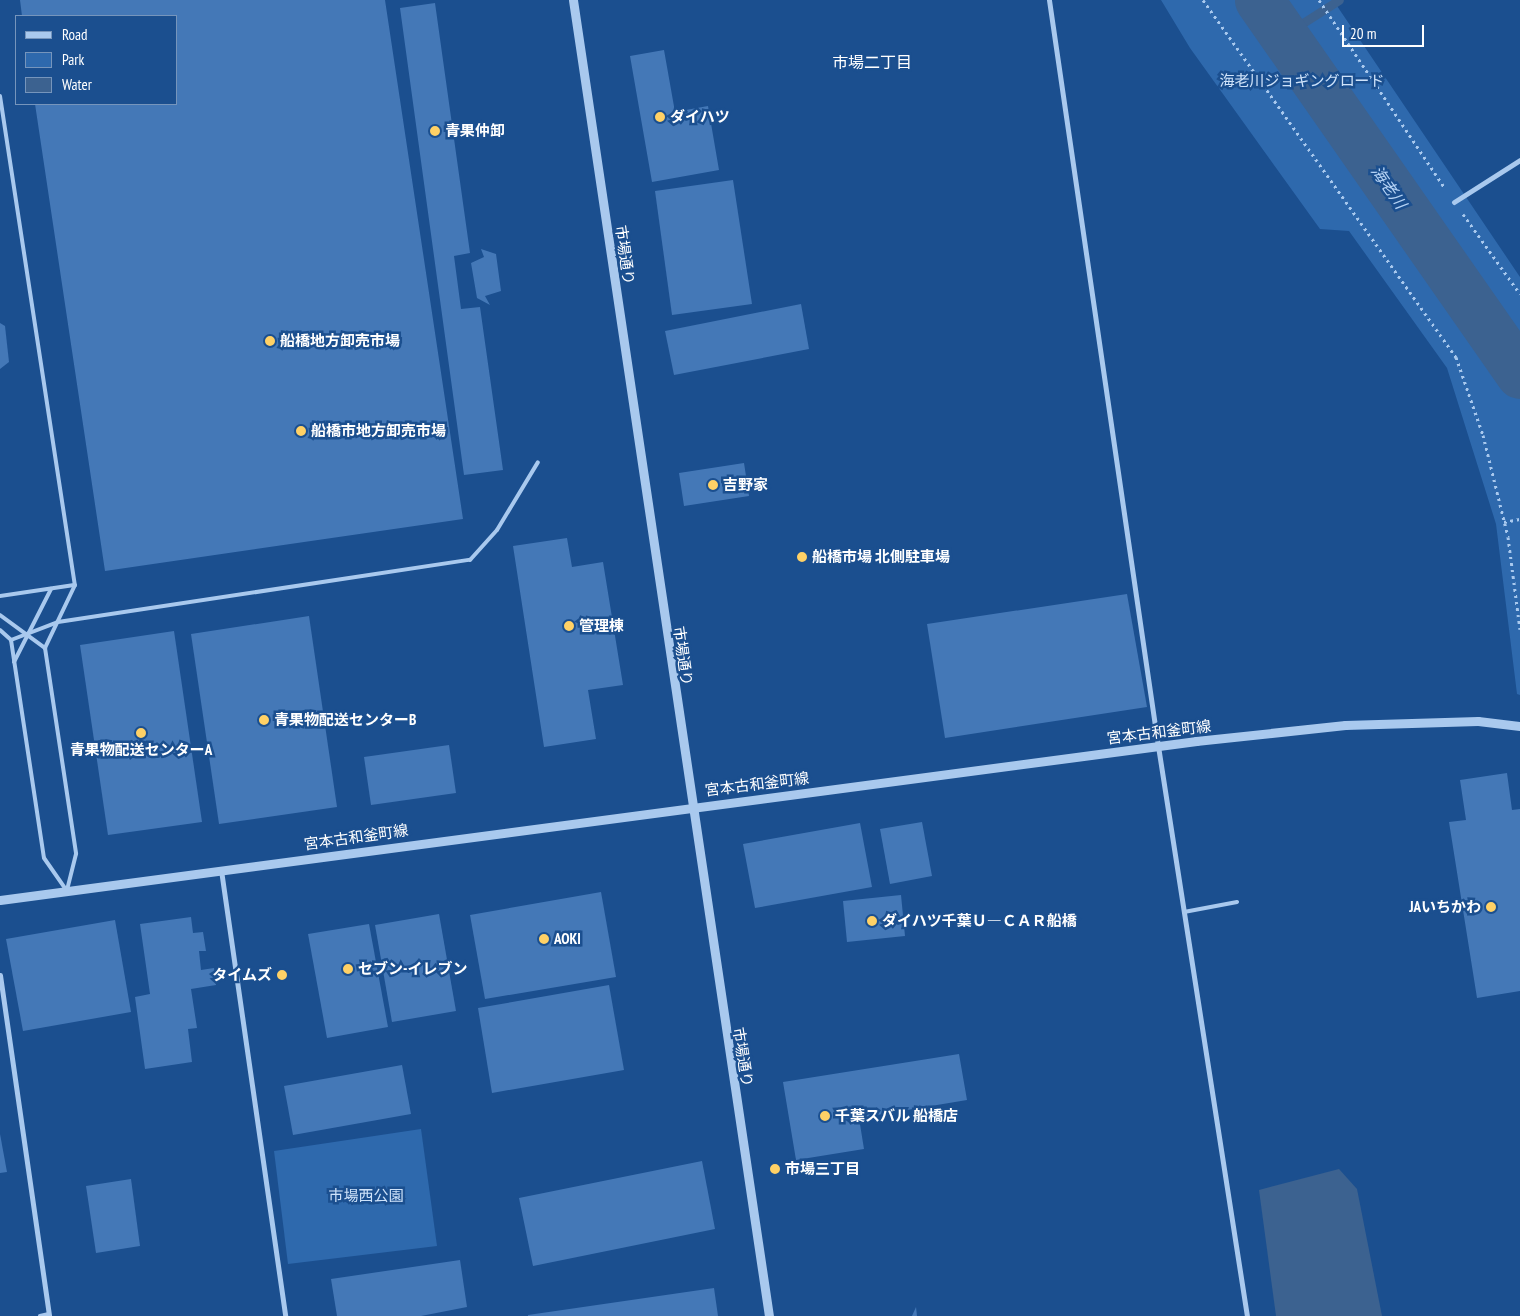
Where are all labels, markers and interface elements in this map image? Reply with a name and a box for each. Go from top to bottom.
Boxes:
legend [15,15,178,105]
scale bar [1345,15,1428,47]
text: 20 m [1350,24,1376,43]
text: Road [62,25,88,44]
text: Park [62,50,84,69]
district label: 市場二丁目 [832,52,912,72]
park label: 海老川ジョギングロード [1220,72,1384,90]
text: Water [62,75,92,94]
place label: ダイハツ [670,108,730,126]
marker: ダイハツ [654,111,666,123]
place label: 青果仲卸 [445,122,505,140]
marker: 青果仲卸 [429,125,441,137]
water label: 海老川 [1367,162,1411,212]
street label: 市場通り [612,224,638,286]
place label: 船橋地方卸売市場 [280,332,400,350]
marker: 船橋地方卸売市場 [264,335,276,347]
place label: 船橋市地方卸売市場 [311,422,446,440]
marker: 船橋市地方卸売市場 [295,425,307,437]
place label: 吉野家 [723,476,768,494]
marker: 吉野家 [707,479,719,491]
place label: 船橋市場 北側駐車場 [812,548,950,566]
marker: 船橋市場 北側駐車場 [796,551,808,563]
place label: 管理棟 [579,617,624,635]
marker: 管理棟 [563,620,575,632]
street label: 市場通り [670,625,696,687]
place label: 青果物配送センターB [274,711,416,729]
marker: 青果物配送センターB [258,714,270,726]
street label: 宮本古和釜町線 [1106,717,1212,747]
marker: 青果物配送センターA [135,727,147,739]
place label: 青果物配送センターA [70,741,212,759]
street label: 宮本古和釜町線 [704,769,810,799]
street label: 宮本古和釜町線 [303,821,409,853]
place label: JAいちかわ [1409,898,1481,916]
marker: JAいちかわ [1485,901,1497,913]
place label: ダイハツ千葉Ｕ―ＣＡＲ船橋 [882,912,1077,930]
marker: ダイハツ千葉Ｕ―ＣＡＲ船橋 [866,915,878,927]
place label: AOKI [554,930,581,948]
marker: AOKI [538,933,550,945]
place label: セブン-イレブン [358,960,467,978]
marker: セブン-イレブン [342,963,354,975]
place label: タイムズ [212,966,272,984]
marker: タイムズ [276,969,288,981]
street label: 市場通り [729,1026,757,1088]
place label: 千葉スバル 船橋店 [835,1107,958,1125]
marker: 千葉スバル 船橋店 [819,1110,831,1122]
place label: 市場三丁目 [785,1160,860,1178]
marker: 市場三丁目 [769,1163,781,1175]
park label: 市場西公園 [329,1187,403,1205]

